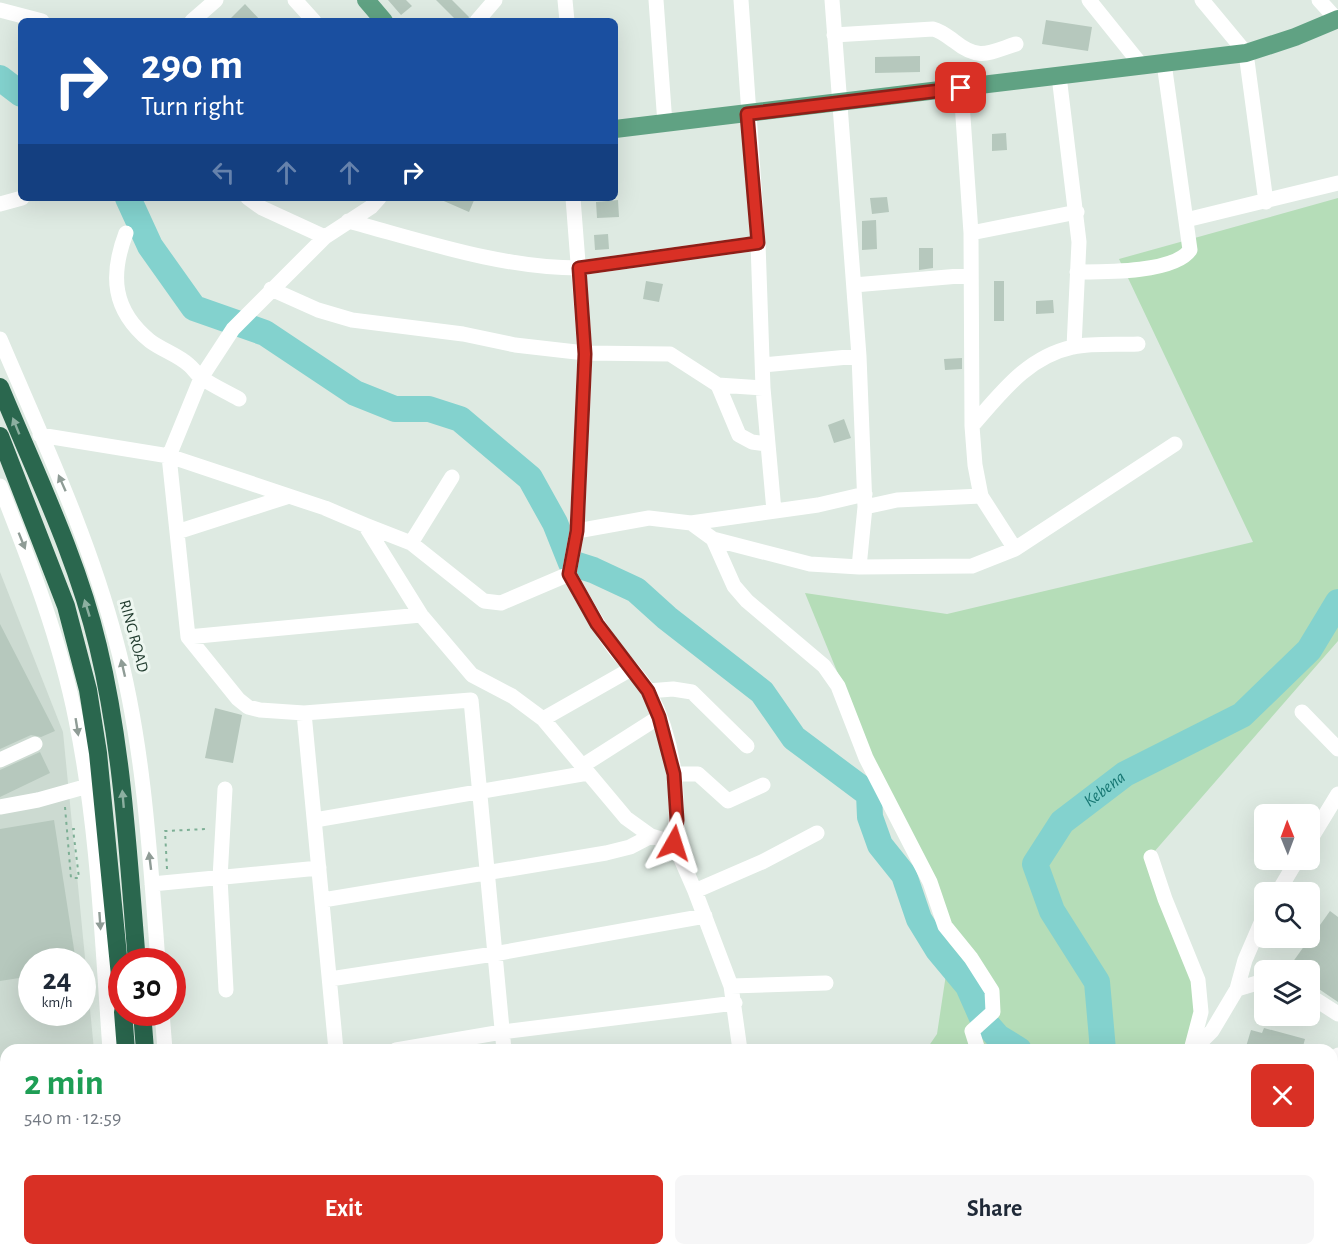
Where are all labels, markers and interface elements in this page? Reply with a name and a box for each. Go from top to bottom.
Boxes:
icon: right [42,42,120,120]
text: 290 m [141,44,243,86]
pin [935,62,986,113]
icon: arrive [944,71,977,104]
text: Turn right [141,93,244,120]
icon: left [207,156,240,189]
icon: ahead [270,156,303,189]
icon: ahead [333,156,366,189]
icon: right [396,156,429,189]
one-way arrow [11,417,20,435]
one-way arrow [57,474,67,492]
one-way arrow [17,532,27,550]
one-way arrow [81,598,91,616]
street label: RING ROAD [117,598,151,674]
one-way arrow [117,659,127,678]
one-way arrow [73,718,82,737]
water label: Kebena [1081,768,1129,811]
one-way arrow [118,789,128,808]
north arrow [1254,804,1320,870]
map controls [1254,804,1320,1026]
position arrow [642,811,706,875]
one-way arrow [145,852,155,871]
button: search [1254,882,1320,948]
one-way arrow [95,911,105,930]
speed limit sign: 30 [108,948,186,1026]
button: layers [1254,960,1320,1026]
text: 24 [42,965,72,995]
text: km/h [42,995,72,1010]
button: close [1251,1064,1314,1127]
text: 2 min [24,1065,104,1101]
text: 540 m · 12:59 [24,1108,121,1128]
button: Exit [24,1175,663,1244]
button: Share [675,1175,1314,1244]

